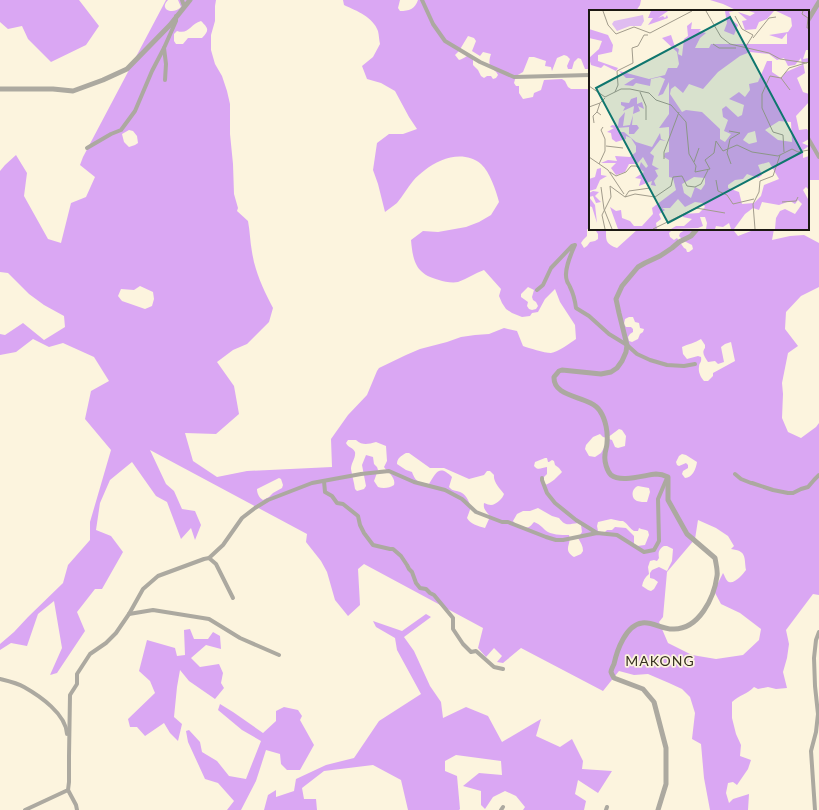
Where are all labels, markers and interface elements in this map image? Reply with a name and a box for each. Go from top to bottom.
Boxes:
inset map [589,10,809,230]
district label: MAKONG [625,652,695,669]

